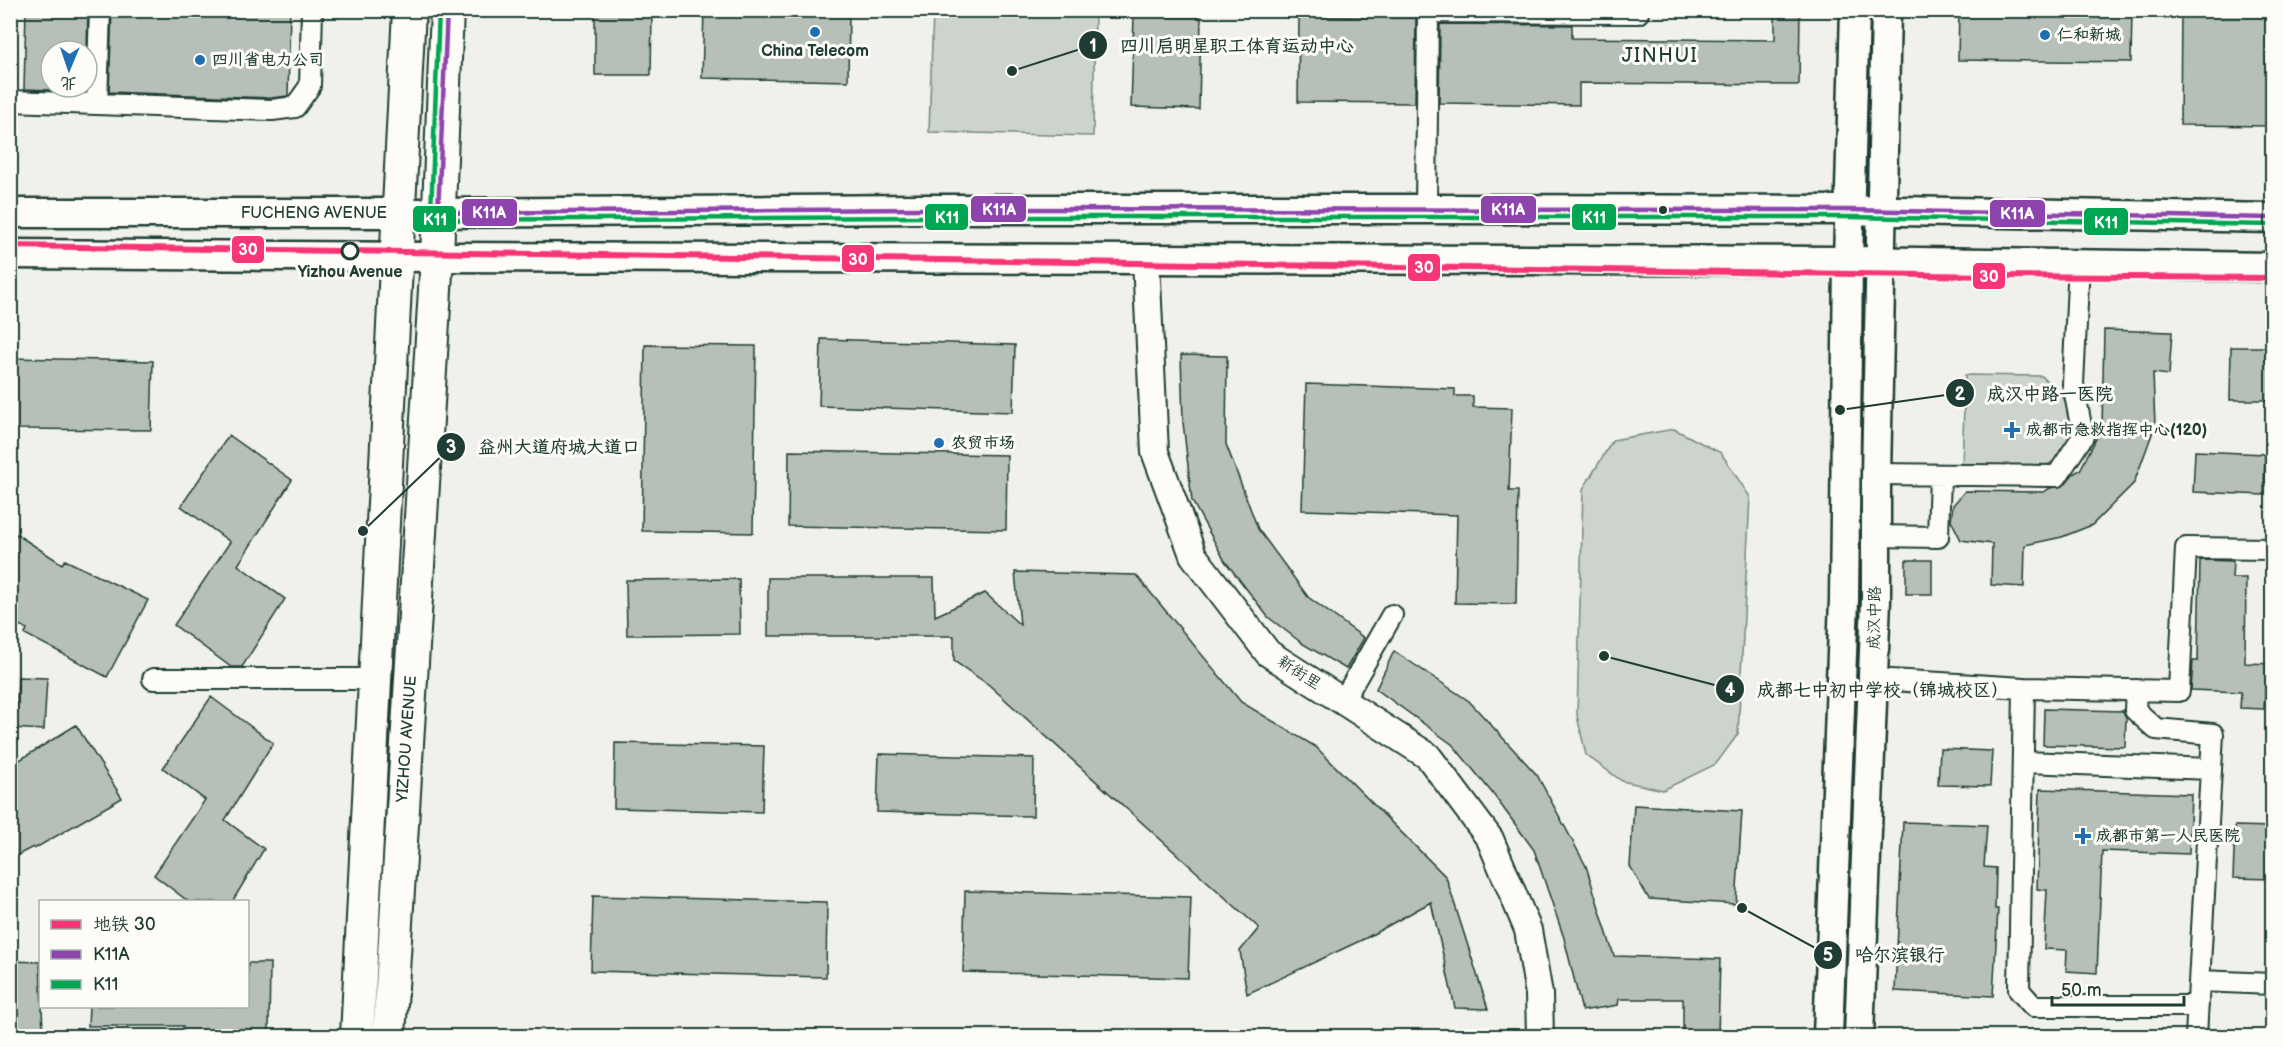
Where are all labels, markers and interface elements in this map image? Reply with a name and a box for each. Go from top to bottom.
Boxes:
marker: China Telecom [808,25,822,39]
place label: 仁和新城 [2057,26,2121,45]
callout: 四川启明星职工体育运动中心 [1078,27,1366,63]
marker: 仁和新城 [2038,28,2052,42]
text: 1 [1089,36,1097,57]
text: 四川启明星职工体育运动中心 [1120,36,1354,57]
north arrow [39,39,99,99]
place label: China Telecom [761,42,869,61]
district label: JINHUI [1622,44,1698,68]
place label: 四川省电力公司 [212,51,324,70]
marker: 四川省电力公司 [193,53,207,67]
text: 北 [60,73,77,92]
line badge: K11A [970,195,1027,223]
line badge: K11A [1480,195,1537,224]
line badge: K11A [461,198,518,227]
line badge: K11A [1989,199,2046,228]
text: K11A [982,201,1016,220]
text: K11A [1491,201,1525,220]
line badge: K11 [924,203,969,231]
line badge: K11 [1571,203,1617,231]
street label: FUCHENG AVENUE [241,204,387,223]
text: K11A [472,204,506,223]
unlabelled marker [1657,204,1669,216]
line badge: K11 [412,205,457,233]
text: K11A [2000,205,2034,224]
line badge: K11 [2083,207,2129,236]
text: K11 [935,209,959,228]
text: K11 [1582,209,1606,228]
text: K11 [423,211,447,230]
text: K11 [2094,214,2118,233]
line badge: 30 [231,235,265,264]
text: 30 [238,241,258,260]
marker: Yizhou Avenue [341,242,359,260]
line badge: 30 [841,244,875,273]
text: 30 [848,251,868,270]
line badge: 30 [1407,253,1441,282]
text: 30 [1414,259,1434,278]
line badge: 30 [1972,262,2006,290]
place label: Yizhou Avenue [298,263,402,282]
text: 30 [1979,268,1999,287]
callout: 成汉中路一医院 [1945,375,2125,411]
text: 2 [1955,384,1966,405]
text: 成汉中路一医院 [1987,384,2113,405]
marker: 成都市急救指挥中心(120) [2003,421,2021,439]
place label: 成都市急救指挥中心(120) [2026,421,2207,440]
callout: 益州大道府城大道口 [436,429,652,465]
place label: 农贸市场 [951,434,1015,453]
marker: 农贸市场 [932,436,946,450]
text: 3 [446,437,456,458]
text: 益州大道府城大道口 [478,437,640,458]
street label: 成汉中路 [1865,586,1885,650]
street label: 新街里 [1274,652,1324,694]
callout: 成都七中初中学校（锦城校区） [1715,671,2021,707]
street label: YIZHOU AVENUE [393,675,421,804]
text: 4 [1725,680,1736,701]
text: 成都七中初中学校（锦城校区） [1757,680,2009,701]
marker: 成都市第一人民医院 [2074,827,2092,845]
place label: 成都市第一人民医院 [2096,827,2240,846]
legend [39,900,249,1008]
text: 地铁 30 [93,914,156,935]
callout: 哈尔滨银行 [1813,937,1957,973]
text: K11A [93,944,130,965]
text: 5 [1823,945,1833,966]
text: 哈尔滨银行 [1855,945,1945,966]
scale bar [2052,969,2184,1007]
text: K11 [93,974,119,995]
text: 50 m [2061,980,2102,1001]

